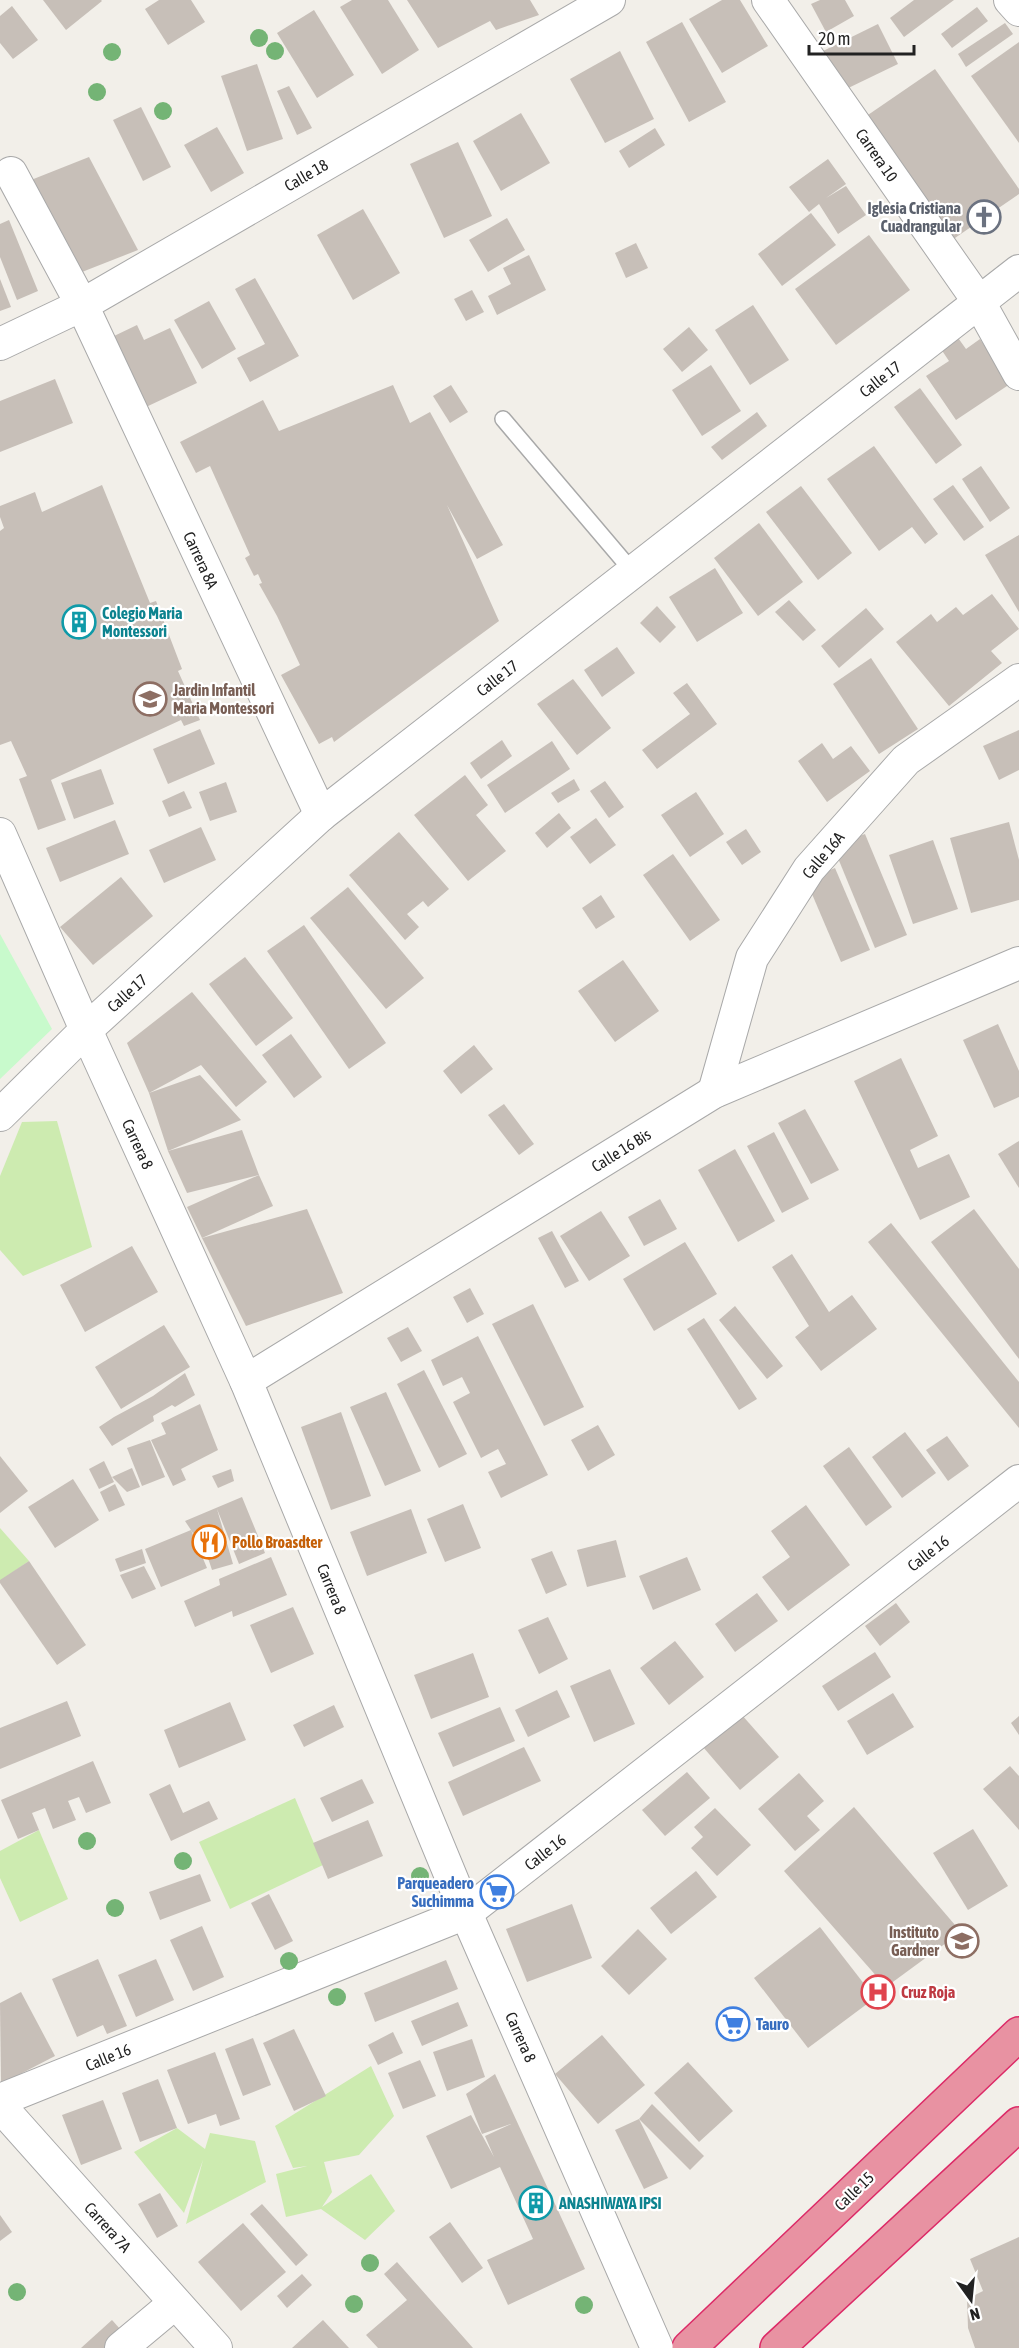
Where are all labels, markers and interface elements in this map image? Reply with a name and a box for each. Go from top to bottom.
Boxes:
scale bar [809,18,914,56]
text: 20 m [818,28,850,49]
street label: Carrera 10 [852,125,902,185]
street label: Calle 18 [281,155,331,195]
place label: Iglesia Cristiana Cuadrangular [868,199,961,235]
church icon: Iglesia Cristiana Cuadrangular [966,199,1002,235]
street label: Calle 17 [856,357,904,401]
street label: Carrera 8A [180,529,222,591]
building icon: Colegio Maria Montessori [61,604,97,640]
place label: Colegio Maria Montessori [102,604,182,640]
street label: Calle 17 [473,656,521,700]
school or university icon: Jardin Infantil Maria Montessori [132,681,168,717]
place label: Jardin Infantil Maria Montessori [172,681,274,717]
street label: Calle 16A [798,828,848,882]
street label: Calle 17 [103,970,151,1016]
street label: Carrera 8 [119,1116,157,1172]
street label: Calle 16 Bis [588,1125,654,1175]
restaurant icon: Pollo Broasdter [191,1524,227,1560]
street label: Calle 16 [904,1531,952,1575]
place label: Pollo Broasdter [232,1533,322,1551]
street label: Carrera 8 [314,1561,350,1617]
street label: Calle 16 [521,1830,569,1874]
place label: Parqueadero Suchimma [397,1874,474,1910]
supermarket icon: Parqueadero Suchimma [479,1874,515,1910]
place label: Instituto Gardner [889,1923,939,1959]
school or university icon: Instituto Gardner [944,1923,980,1959]
hospital icon: Cruz Roja [860,1974,896,2010]
place label: Cruz Roja [901,1983,955,2001]
supermarket icon: Tauro [715,2006,751,2042]
street label: Carrera 8 [502,2009,540,2065]
place label: Tauro [756,2015,790,2033]
street label: Calle 16 [83,2040,133,2074]
street label: Calle 15 [831,2168,877,2214]
building icon: ANASHIWAYA IPSI [518,2185,554,2221]
place label: ANASHIWAYA IPSI [558,2194,662,2212]
street label: Carrera 7A [81,2198,135,2256]
north arrow [941,2270,1001,2330]
text: N [968,2305,982,2324]

